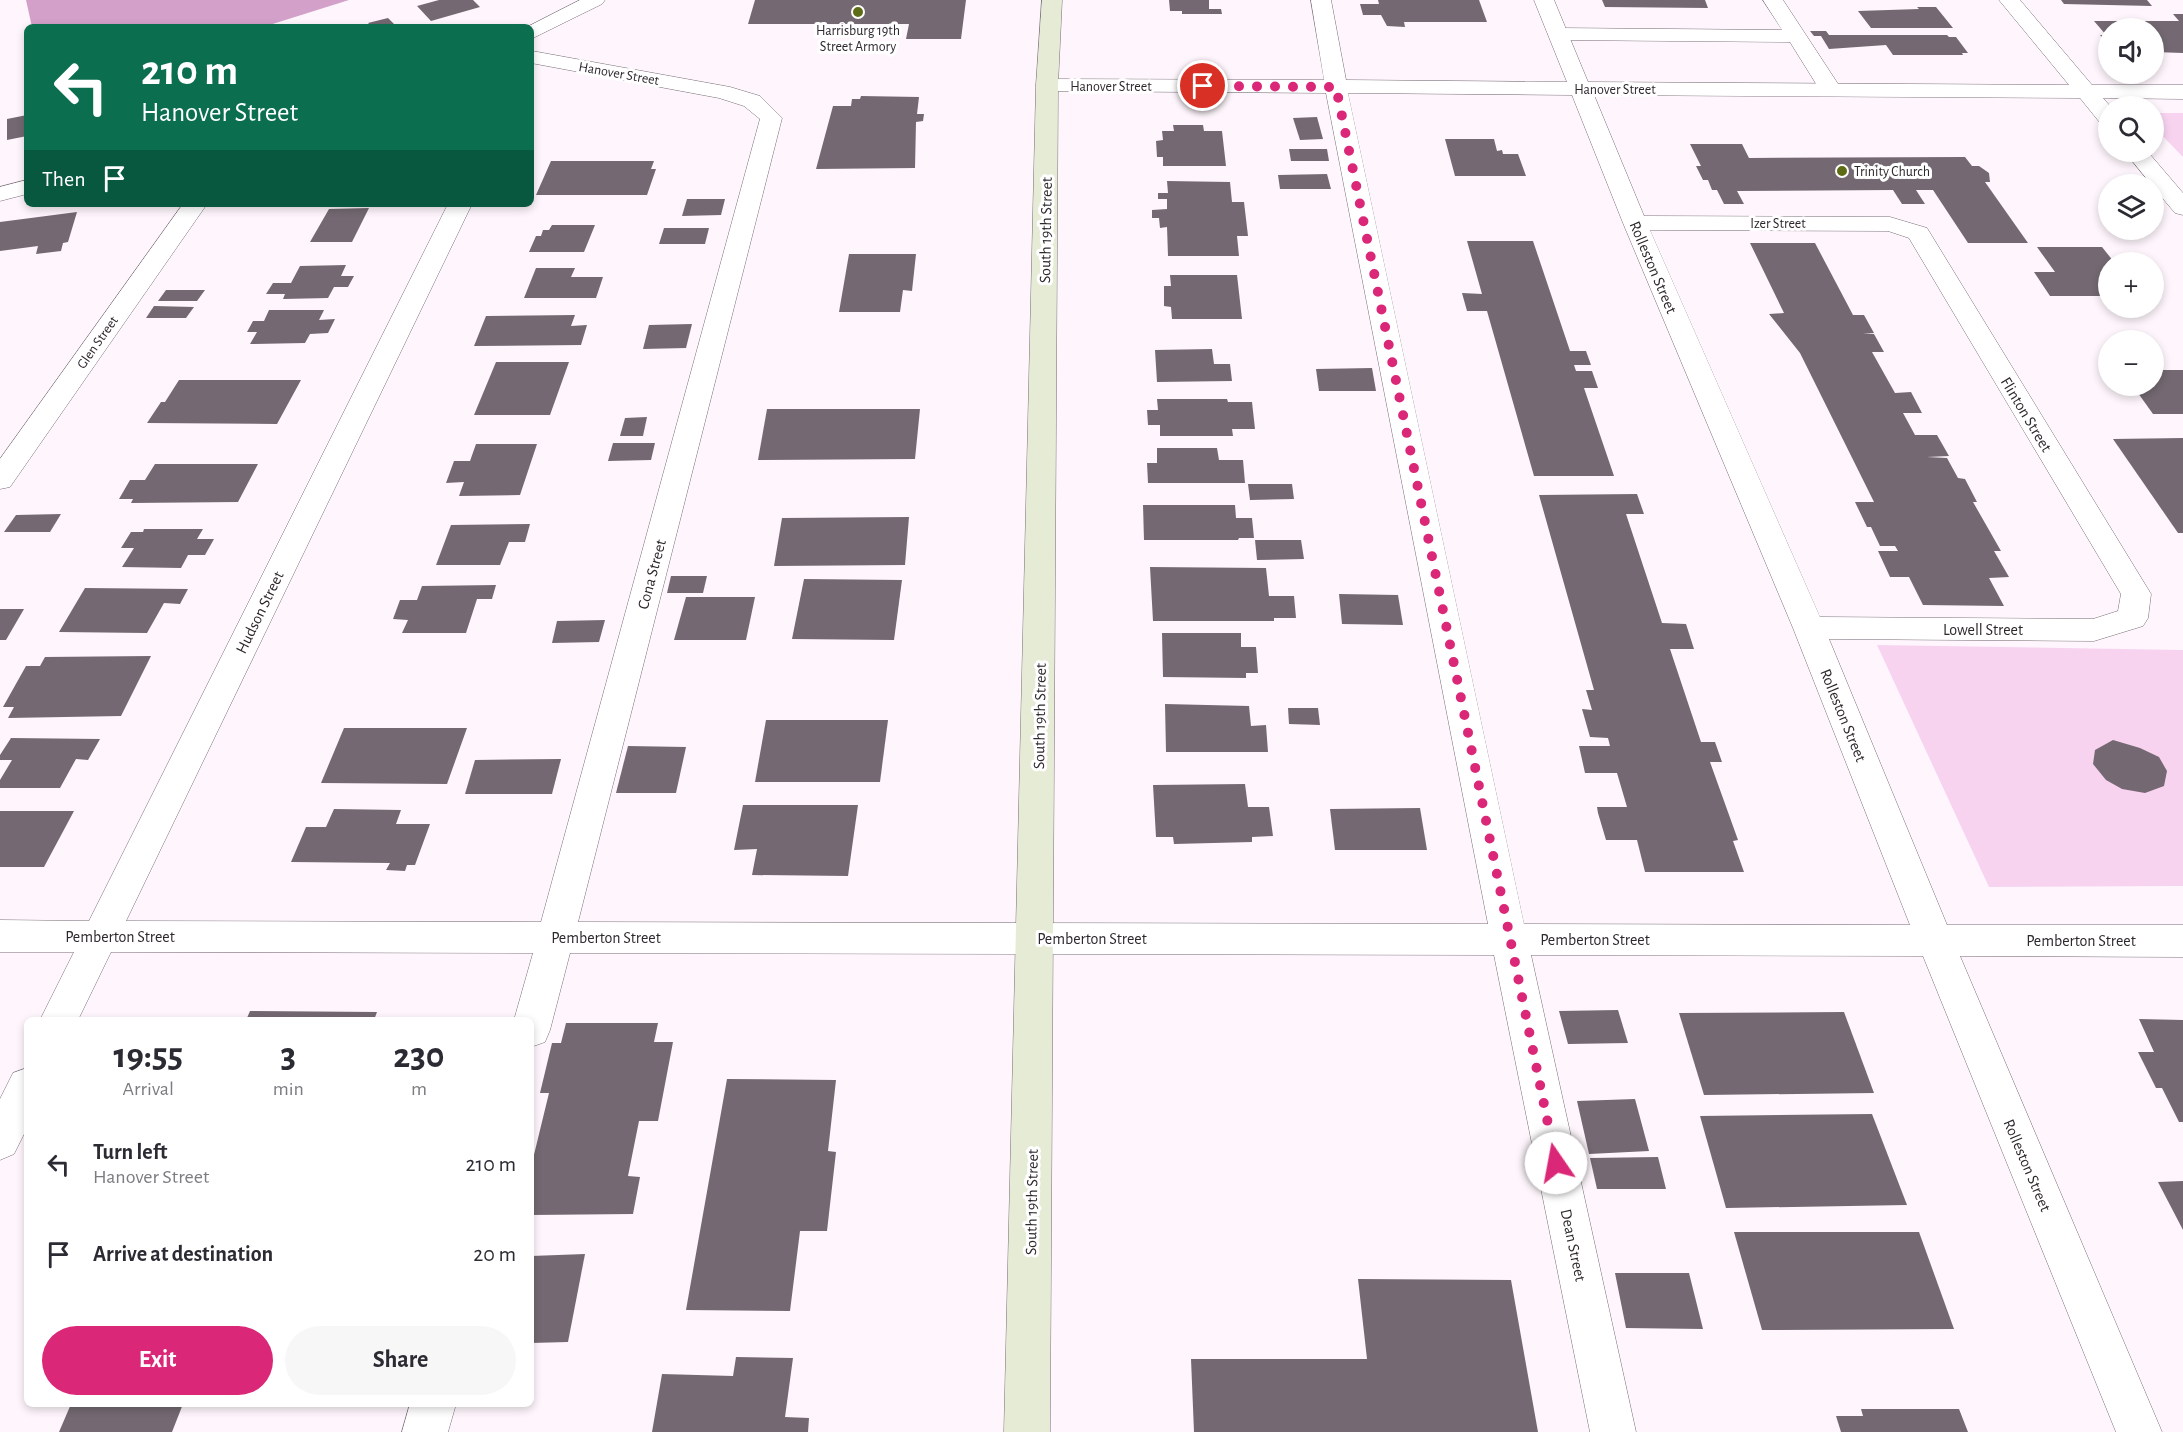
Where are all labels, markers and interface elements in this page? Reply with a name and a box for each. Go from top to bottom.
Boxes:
marker: Harrisburg 19th Street Armory [851,5,865,19]
map controls [2098,18,2164,396]
button: sound [2098,18,2164,84]
place label: Harrisburg 19th Street Armory [816,24,900,54]
icon: left [42,48,120,126]
text: 210 m [141,50,238,92]
street label: Hanover Street [577,60,661,88]
pin [1177,60,1228,111]
icon: arrive [1186,69,1219,102]
street label: Hanover Street [1070,80,1152,94]
street label: Hanover Street [1574,83,1656,97]
button: search [2098,96,2164,162]
text: Hanover Street [141,99,298,126]
icon: arrive [98,162,131,195]
marker: Trinity Church [1835,164,1849,178]
place label: Trinity Church [1854,165,1930,179]
text: Then [42,168,86,190]
button: layers [2098,174,2164,240]
street label: South 19th Street [1037,177,1055,283]
street label: Izer Street [1750,217,1806,231]
street label: Rolleston Street [1626,219,1680,316]
button: + [2098,252,2164,318]
street label: Glen Street [75,313,121,371]
button: − [2098,330,2164,396]
street label: Flinton Street [1998,374,2055,455]
street label: Cona Street [635,538,669,611]
street label: Hudson Street [233,569,287,656]
street label: Lowell Street [1943,622,2023,638]
street label: South 19th Street [1031,663,1049,769]
street label: Rolleston Street [1817,667,1869,764]
street label: Pemberton Street [65,929,175,945]
street label: Pemberton Street [551,930,661,946]
street label: Pemberton Street [1037,931,1147,947]
street label: Pemberton Street [1540,932,1650,948]
street label: Pemberton Street [2026,933,2136,949]
text: 19:55 [113,1038,183,1074]
text: 3 [280,1038,296,1074]
text: 230 [393,1038,445,1074]
text: Arrival [123,1079,174,1099]
text: min [273,1079,304,1099]
text: m [411,1079,427,1099]
street label: Rolleston Street [2000,1117,2054,1214]
position arrow [1524,1131,1588,1195]
text: Turn left [93,1141,167,1163]
icon: left [42,1148,75,1181]
street label: South 19th Street [1023,1149,1041,1255]
text: 210 m [466,1153,516,1175]
text: Hanover Street [93,1167,209,1187]
street label: Dean Street [1558,1208,1588,1283]
icon: arrive [42,1238,75,1271]
text: Arrive at destination [93,1243,273,1265]
text: 20 m [473,1243,516,1265]
button: Exit [42,1326,273,1395]
button: Share [285,1326,516,1395]

